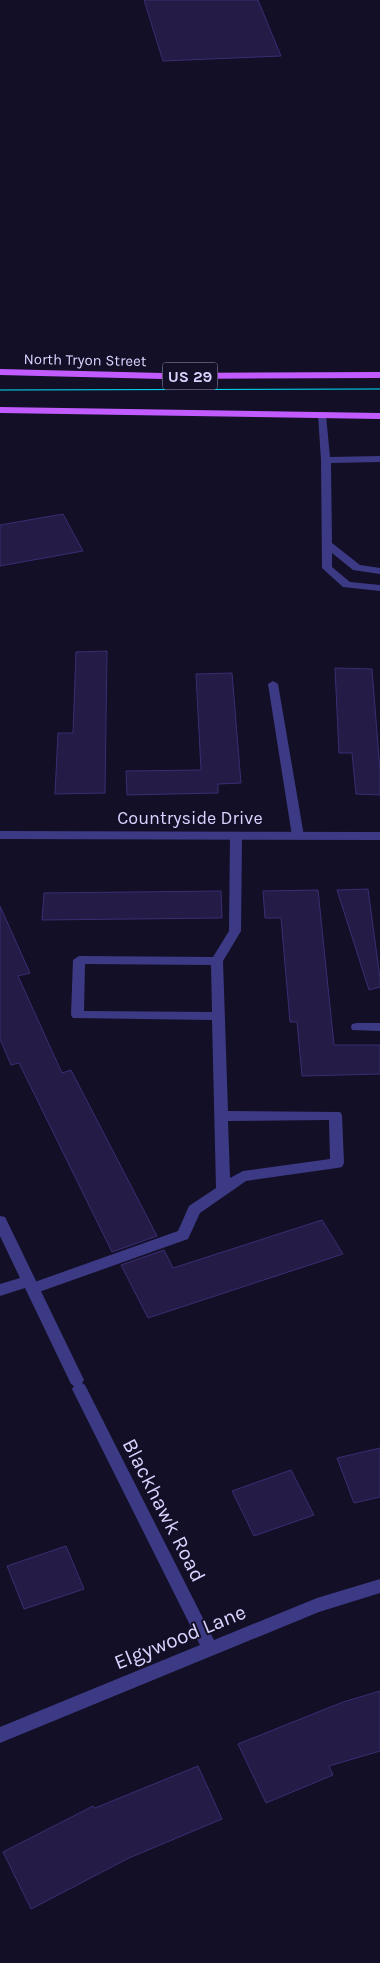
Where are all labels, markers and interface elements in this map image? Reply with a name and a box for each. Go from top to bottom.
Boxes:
street label: North Tryon Street [23,350,147,370]
road number: US 29 [162,362,218,390]
street label: Countryside Drive [117,807,263,829]
street label: Blackhawk Road [117,1434,211,1586]
street label: Elgywood Lane [111,1600,249,1674]

